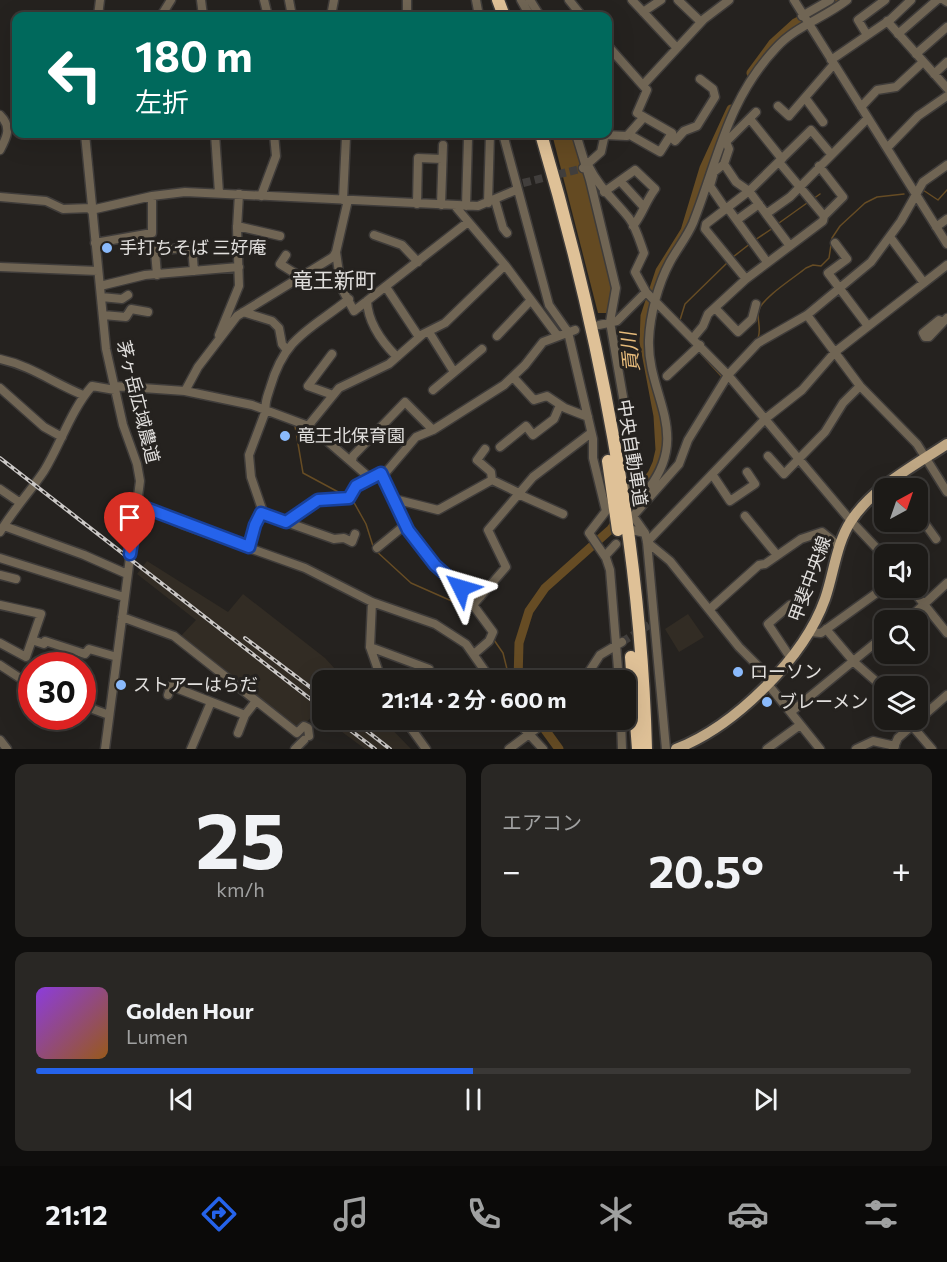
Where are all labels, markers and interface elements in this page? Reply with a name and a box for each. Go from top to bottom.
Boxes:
text: 180 m [135,29,253,81]
icon: left [36,36,114,114]
text: 左折 [135,85,189,118]
place label: 手打ちそば 三好庵 [119,236,266,258]
marker: 手打ちそば 三好庵 [100,241,114,255]
district label: 竜王新町 [292,267,376,292]
water label: 貢川 [615,329,643,373]
street label: 茅ヶ岳広域農道 [113,338,165,466]
street label: 中央自動車道 [614,398,652,508]
place label: 竜王北保育園 [297,424,405,446]
marker: 竜王北保育園 [278,429,292,443]
north arrow [874,478,928,532]
map controls [874,478,928,730]
pin [104,492,155,554]
icon: arrive [113,501,146,534]
street label: 甲斐中央線 [783,533,835,625]
button: sound [874,544,928,598]
position arrow [429,556,493,620]
button: search [874,610,928,664]
speed limit sign: 30 [18,652,96,730]
place label: ローソン [750,660,822,682]
marker: ローソン [731,665,745,679]
place label: ストアーはらだ [133,673,258,695]
button: layers [874,676,928,730]
marker: ストアーはらだ [114,678,128,692]
text: 21:14 · 2 分 · 600 m [381,686,567,713]
place label: ブレーメン [779,690,868,712]
marker: ブレーメン [760,695,774,709]
text: 25 [196,790,285,885]
text: エアコン [502,810,582,834]
text: 20.5° [648,842,764,897]
text: − [502,849,521,890]
text: + [892,849,911,890]
text: km/h [216,877,265,901]
text: Golden Hour [126,997,254,1024]
text: Lumen [126,1024,188,1048]
icon: previous [165,1083,198,1116]
icon: pause [457,1083,490,1116]
icon: next [749,1083,782,1116]
icon: directions [198,1193,240,1235]
icon: music [330,1193,372,1235]
icon: phone [463,1193,505,1235]
icon: climate [595,1193,637,1235]
icon: car [727,1193,769,1235]
icon: filters [860,1193,902,1235]
text: 21:12 [45,1198,108,1231]

